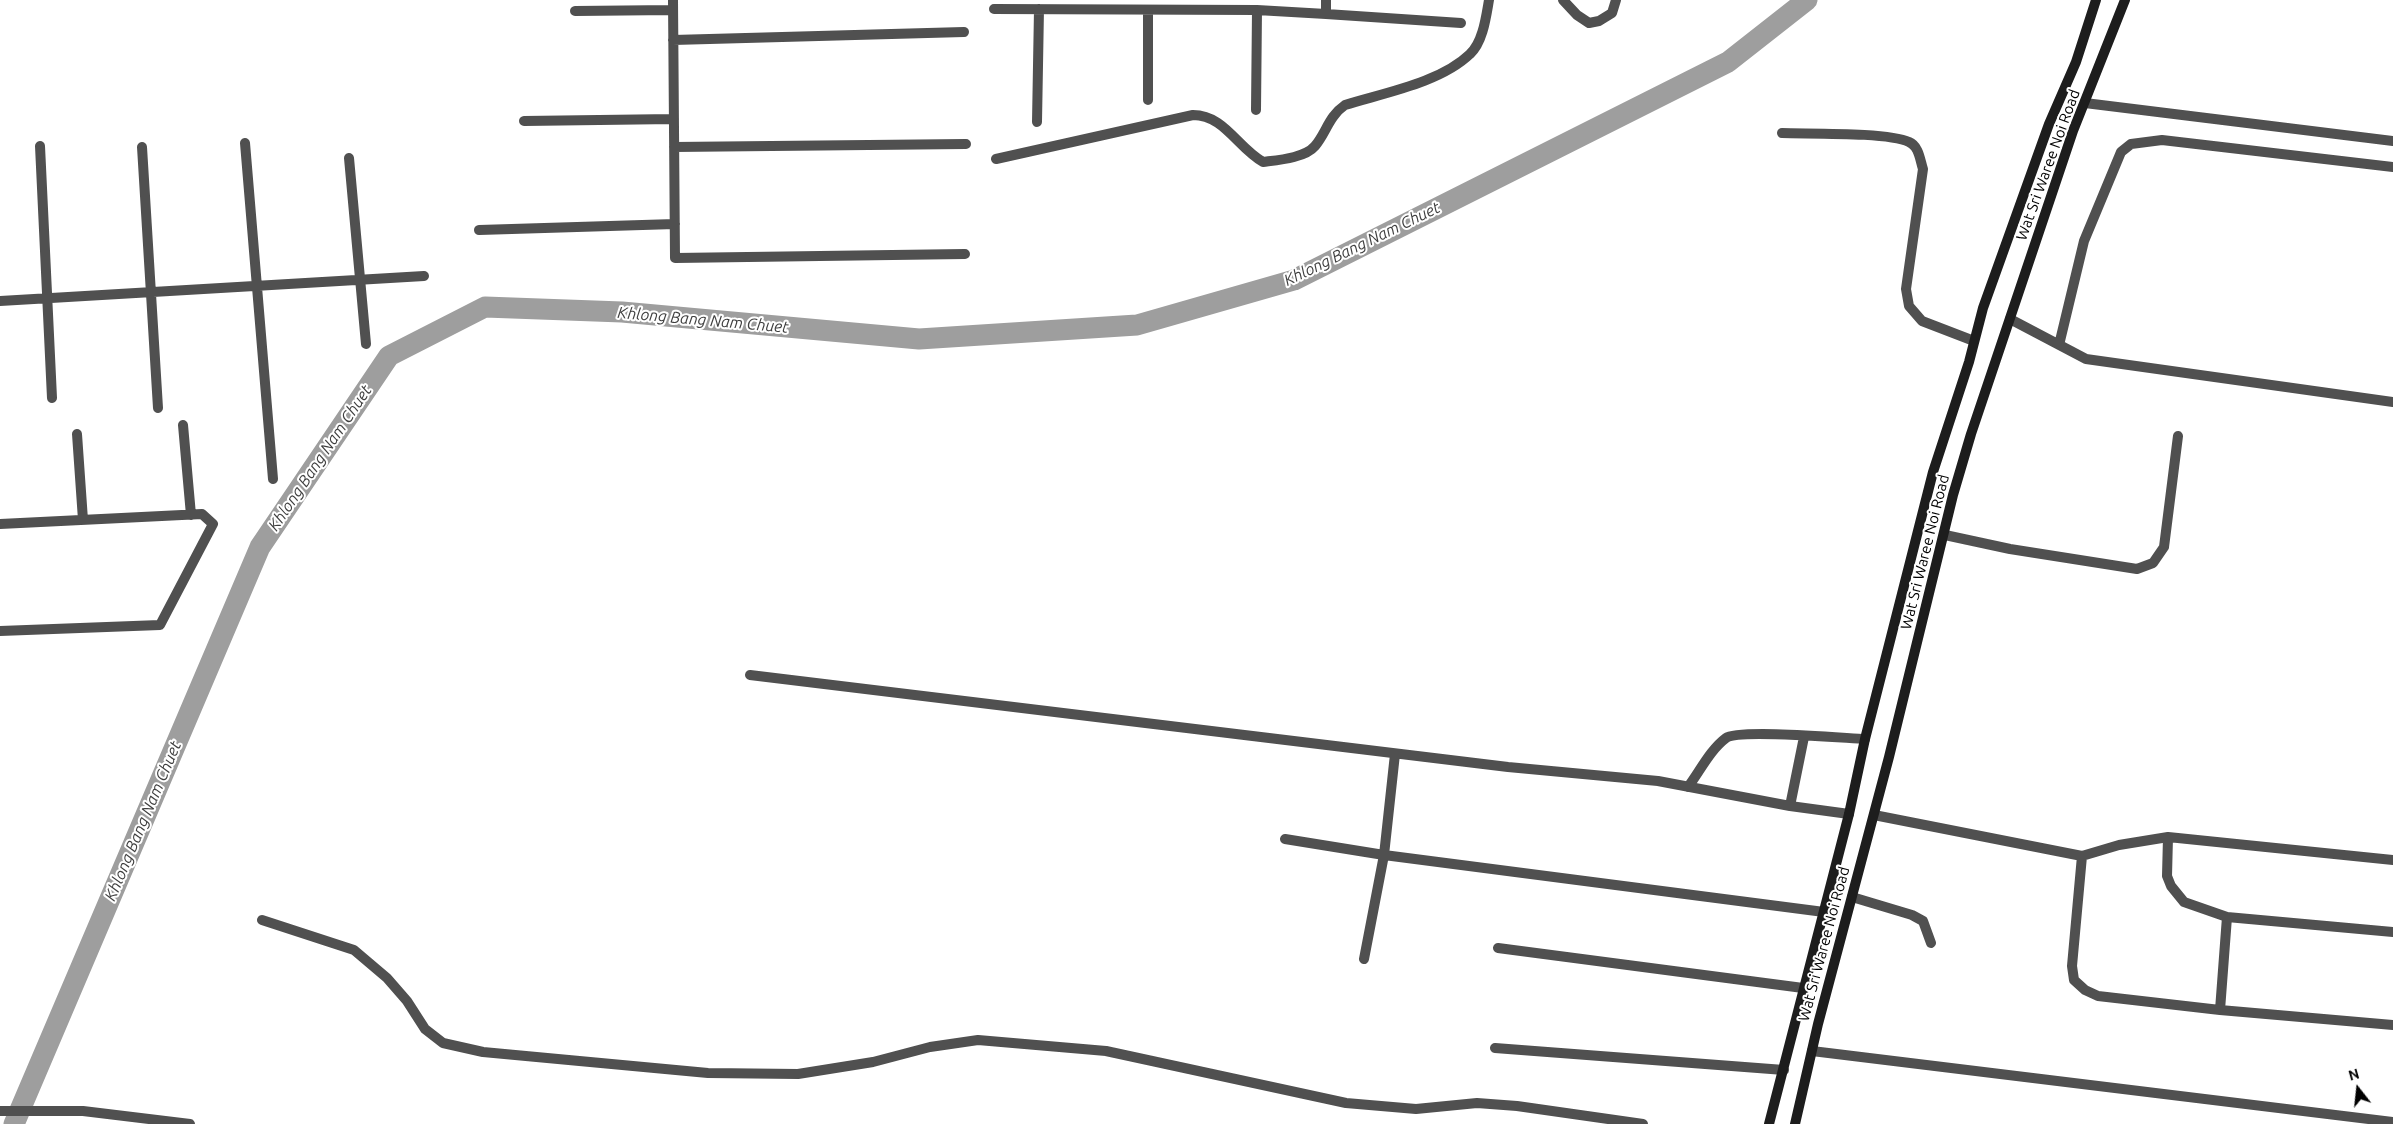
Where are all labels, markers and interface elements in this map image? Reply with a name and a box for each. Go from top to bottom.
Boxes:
street label: Wat Sri Waree Noi Road [2012,87,2084,243]
water label: Khlong Bang Nam Chuet [1281,198,1443,290]
water label: Khlong Bang Nam Chuet [617,303,789,337]
water label: Khlong Bang Nam Chuet [264,382,376,534]
street label: Wat Sri Waree Noi Road [1897,473,1953,631]
water label: Khlong Bang Nam Chuet [101,738,185,904]
street label: Wat Sri Waree Noi Road [1795,865,1853,1023]
north arrow [2333,1064,2383,1114]
text: N [2347,1065,2361,1084]

